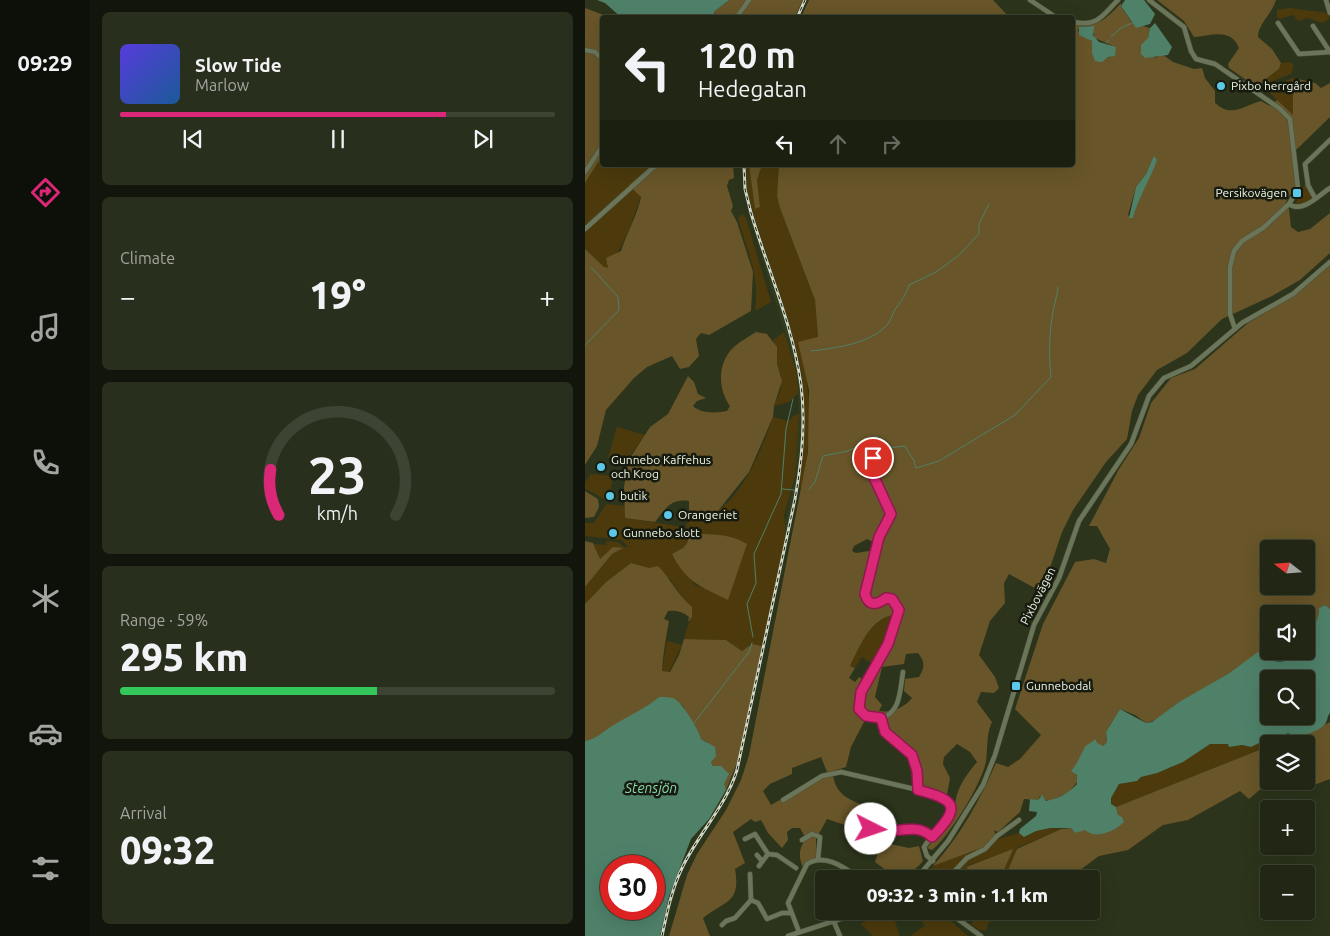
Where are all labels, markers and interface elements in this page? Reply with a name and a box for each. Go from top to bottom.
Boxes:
icon: left [615,35,680,100]
text: 120 m [698,35,796,75]
text: 09:29 [17,50,73,75]
text: Slow Tide [195,54,282,76]
text: Marlow [195,76,249,94]
text: Hedegatan [698,76,807,101]
place label: Pixbo herrgård [1231,79,1311,92]
marker: Pixbo herrgård [1215,80,1227,92]
icon: previous [179,125,207,153]
icon: pause [324,125,352,153]
icon: next [469,125,497,153]
icon: left [771,130,799,158]
icon: ahead [824,130,852,158]
icon: right [877,130,905,158]
icon: directions [28,175,63,210]
place label: Persikovägen [1216,186,1287,199]
marker: Persikovägen [1291,187,1303,199]
text: Climate [120,249,175,267]
text: 19° [309,274,366,316]
text: − [120,281,136,312]
text: + [539,281,555,312]
icon: music [28,310,63,345]
pin [852,437,894,479]
icon: arrive [859,444,887,472]
icon: phone [28,445,63,480]
text: 23 [308,446,367,504]
place label: Gunnebo Kaffehus och Krog [611,453,711,480]
marker: Gunnebo Kaffehus och Krog [595,461,607,473]
place label: butik [620,489,648,502]
marker: butik [604,490,616,502]
text: km/h [317,503,358,523]
place label: Orangeriet [678,508,737,521]
marker: Orangeriet [662,509,674,521]
place label: Gunnebo slott [623,526,700,539]
marker: Gunnebo slott [607,527,619,539]
north arrow [1260,540,1315,595]
map controls [1260,540,1315,920]
street label: Pixbovägen [1018,565,1058,627]
icon: climate [28,581,63,616]
button: sound [1260,605,1315,660]
text: Range · 59% [120,611,208,629]
text: 295 km [120,636,248,678]
button: search [1260,670,1315,725]
place label: Gunnebodal [1026,679,1092,692]
marker: Gunnebodal [1010,680,1022,692]
icon: car [28,716,63,751]
button: layers [1260,735,1315,790]
water label: Stensjön [624,780,677,796]
button: + [1260,800,1315,855]
position arrow [844,802,896,854]
text: Arrival [120,804,167,822]
text: 09:32 [120,829,215,871]
icon: filters [28,851,63,886]
speed limit sign: 30 [600,855,665,920]
button: − [1260,865,1315,920]
text: 09:32 · 3 min · 1.1 km [867,884,1048,906]

